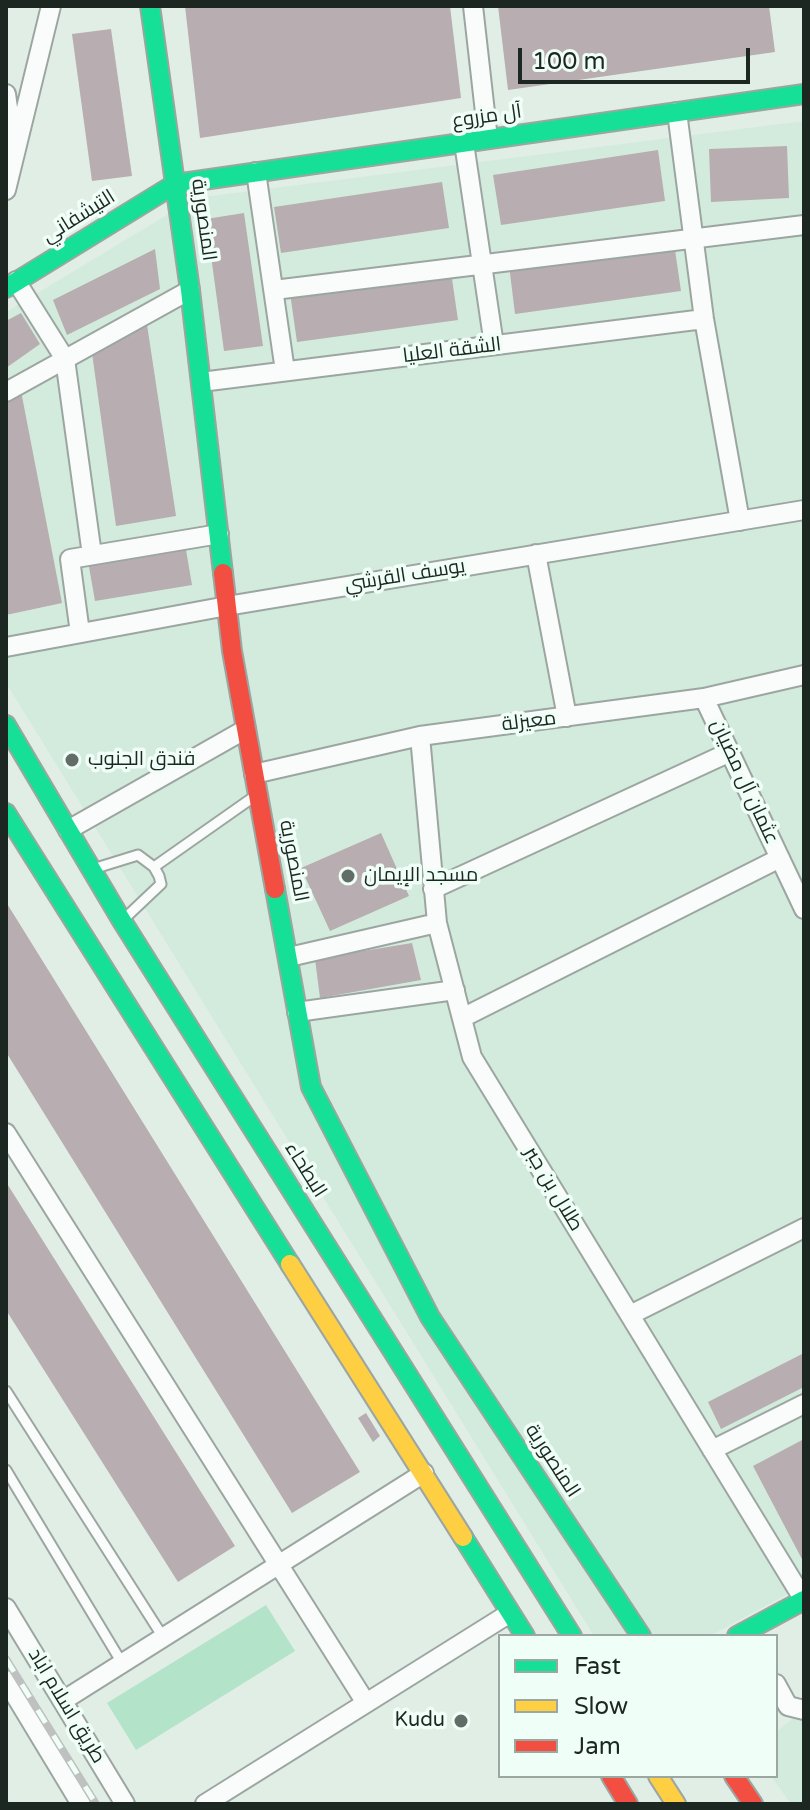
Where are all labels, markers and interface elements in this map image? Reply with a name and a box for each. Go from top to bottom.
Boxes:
scale bar [522,32,754,82]
text: 100 m [532,47,606,76]
street label: آل مزروع [451,100,523,134]
street label: المنصورية [185,177,221,263]
street label: التيشفاني [38,185,120,249]
street label: الشقة العليا [401,333,503,369]
street label: يوسف القرشي [343,555,467,597]
street label: معيزلة [500,707,558,737]
street label: عثمان آل مضيان [705,716,783,848]
place label: فندق الجنوب [88,748,195,772]
marker: فندق الجنوب [63,751,81,769]
street label: المنصورية [273,818,313,904]
place label: مسجد الإيمان [364,864,478,888]
marker: مسجد الإيمان [339,867,357,885]
street label: البطحاء [279,1138,331,1202]
street label: طلال بن جبر [518,1142,588,1236]
street label: المنصورية [519,1420,585,1502]
legend [498,1634,778,1778]
street label: طريق اسلام اباد [22,1644,110,1768]
text: Fast [574,1652,621,1681]
text: Slow [574,1692,628,1721]
place label: Kudu [395,1709,445,1733]
marker: Kudu [452,1712,470,1730]
text: Jam [574,1732,621,1761]

